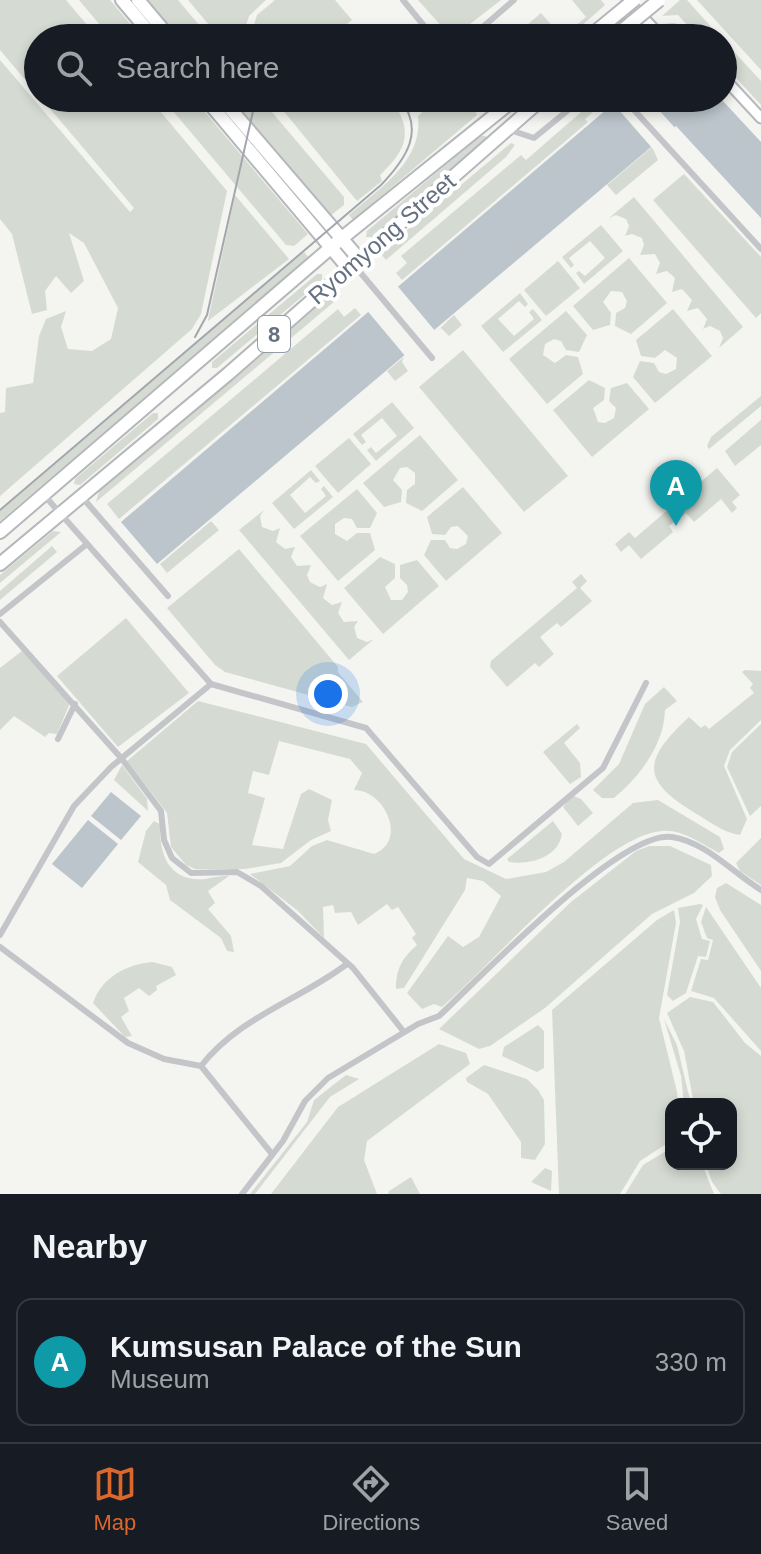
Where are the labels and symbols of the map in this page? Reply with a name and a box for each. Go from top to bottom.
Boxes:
street label: Ryomyong Street [303,167,461,310]
road number: 8 [258,316,290,352]
pin: A [650,460,702,526]
your location [308,674,348,714]

